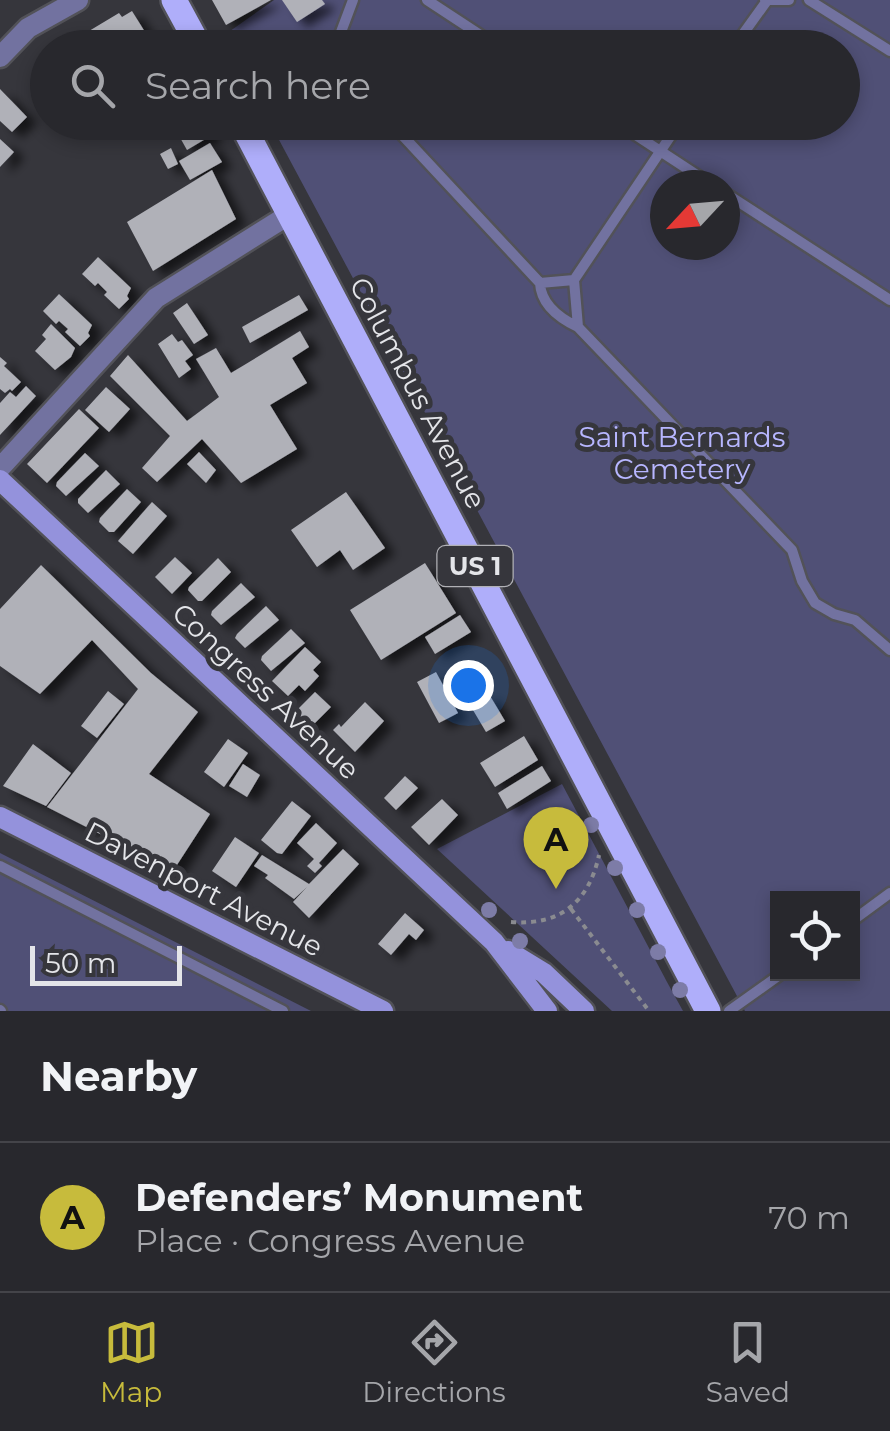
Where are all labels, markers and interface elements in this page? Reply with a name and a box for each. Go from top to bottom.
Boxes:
search box [30,30,860,140]
icon: search [65,58,120,113]
text: Search here [145,62,371,109]
north arrow [650,170,740,260]
street label: Columbus Avenue [343,271,493,515]
park label: Saint Bernards Cemetery [579,420,785,486]
road number: US 1 [438,546,512,586]
street label: Congress Avenue [166,596,366,786]
your location [443,660,494,711]
pin: A [524,806,588,889]
street label: Davenport Avenue [79,814,329,964]
map controls [770,891,860,981]
button: locate [770,891,860,981]
scale bar [30,941,182,986]
text: 50 m [45,946,116,980]
text: Nearby [40,1050,197,1102]
text: Defenders’ Monument [135,1174,583,1221]
text: A [60,1198,85,1237]
text: 70 m [768,1198,850,1237]
text: Place · Congress Avenue [135,1221,525,1260]
tab: Map [100,1315,162,1409]
tab: Directions [362,1315,506,1409]
tab: Saved [706,1315,790,1409]

